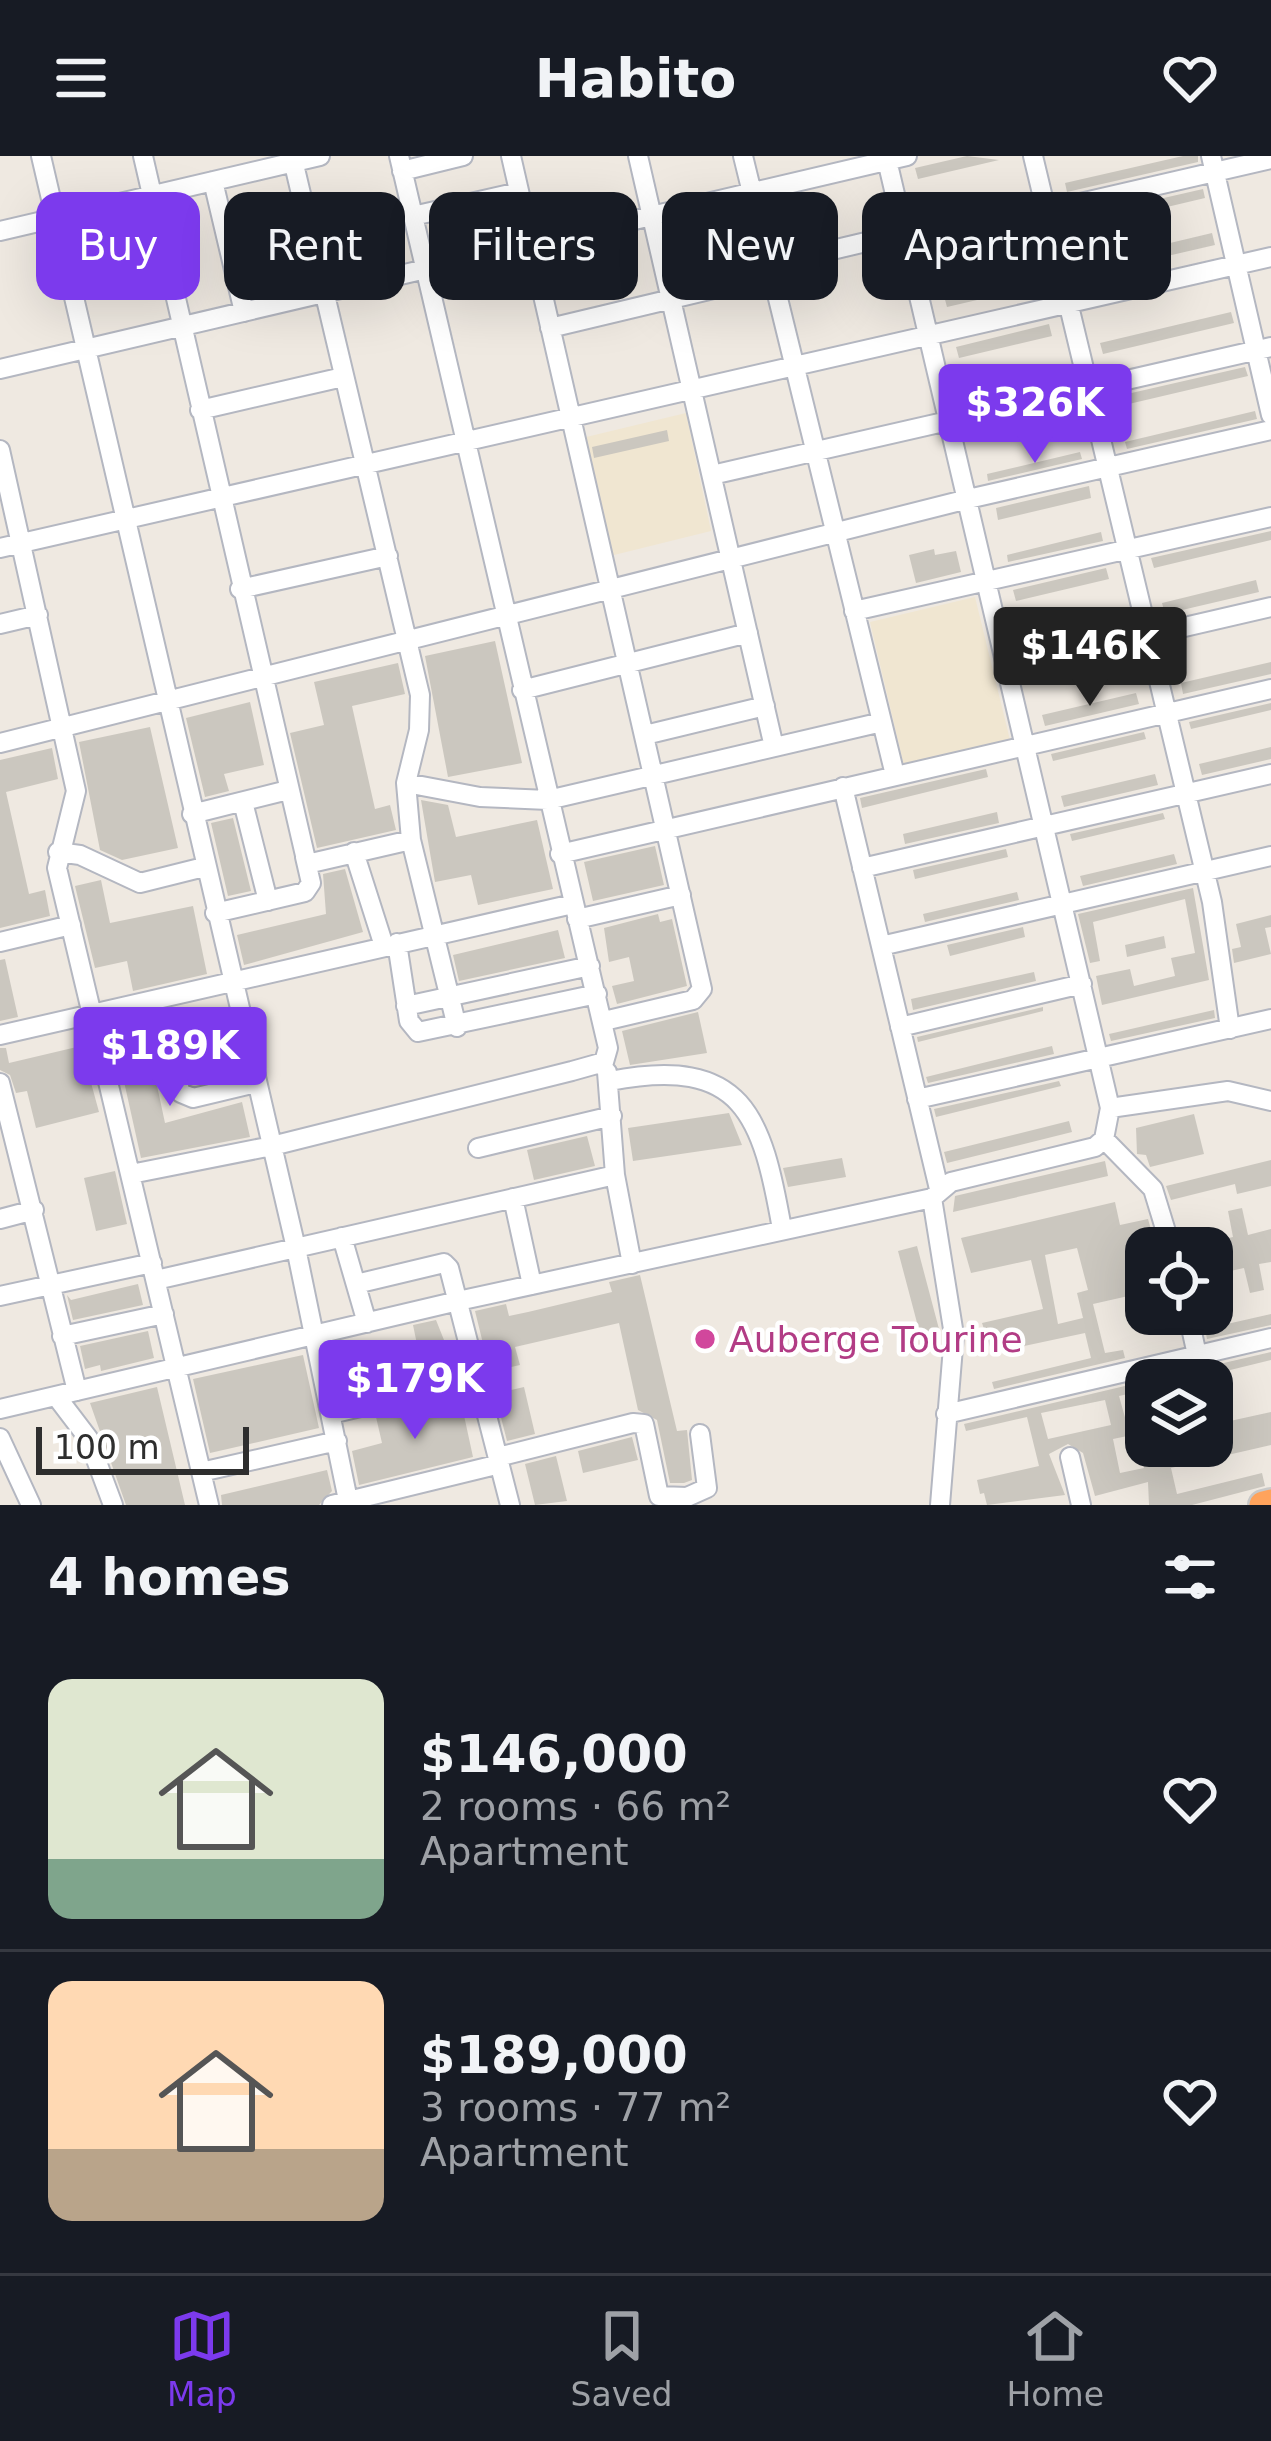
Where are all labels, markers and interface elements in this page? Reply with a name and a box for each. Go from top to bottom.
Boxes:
icon: menu [48,45,114,111]
icon: heart [1157,45,1223,111]
text: Habito [535,47,736,110]
chip: Buy [36,192,200,300]
chip: Rent [224,192,405,300]
chip: Filters [429,192,638,300]
chip: New [662,192,838,300]
chip: Apartment [862,192,1171,300]
pin: $326K [951,364,1119,466]
text: $326K [966,380,1104,425]
pin: $146K [1006,607,1174,709]
text: $146K [1021,623,1159,668]
pin: $189K [86,1007,254,1109]
text: $189K [101,1023,239,1068]
map controls [1125,1227,1233,1467]
button: locate [1125,1227,1233,1335]
place label: Auberge Tourine [729,1319,1023,1360]
marker: Auberge Tourine [692,1326,718,1352]
pin: $179K [331,1340,499,1442]
text: $179K [346,1356,484,1401]
button: layers [1125,1359,1233,1467]
scale bar [36,1421,249,1474]
text: 100 m [54,1428,160,1467]
icon: filters [1157,1544,1223,1610]
text: 4 homes [48,1548,291,1607]
text: $146,000 [420,1725,688,1784]
icon: home [144,1727,288,1871]
icon: heart [1157,1766,1223,1832]
text: 2 rooms · 66 m² [420,1784,731,1829]
text: Apartment [420,1829,629,1874]
text: $189,000 [420,2026,688,2085]
icon: home [144,2029,288,2173]
icon: heart [1157,2068,1223,2134]
text: 3 rooms · 77 m² [420,2085,731,2130]
text: Apartment [420,2130,629,2175]
tab: Map [167,2303,237,2414]
tab: Saved [571,2303,673,2414]
tab: Home [1007,2303,1104,2414]

